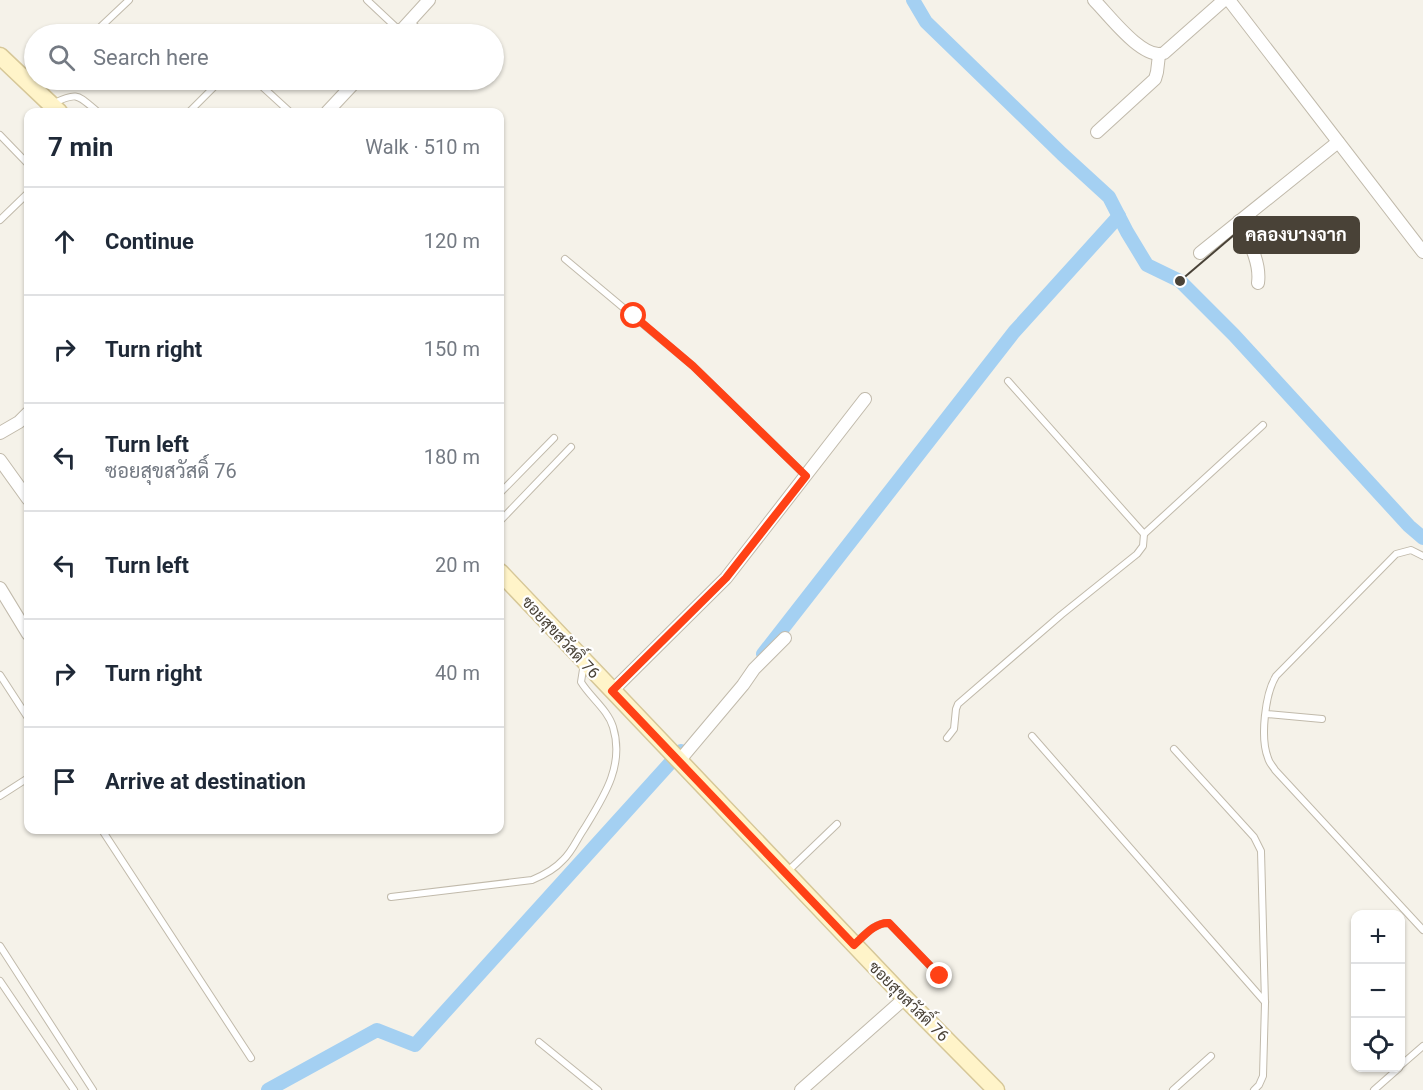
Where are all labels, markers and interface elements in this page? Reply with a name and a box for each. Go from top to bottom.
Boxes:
search box [24,24,504,90]
icon: search [45,41,78,74]
text: Search here [93,45,209,70]
text: 7 min [48,132,113,162]
text: Walk · 510 m [365,135,480,159]
callout: คลองบางจาก [1234,217,1359,253]
text: คลองบางจาก [1245,224,1347,245]
icon: ahead [48,225,81,258]
text: Continue [105,229,194,254]
text: 120 m [424,229,480,253]
route start [620,302,646,328]
icon: right [48,333,81,366]
text: Turn right [105,337,202,362]
text: 150 m [424,337,480,361]
text: Turn left [105,432,189,457]
icon: left [48,441,81,474]
text: 180 m [424,445,480,469]
text: ซอยสุขสวัสดิ์ 76 [105,459,237,483]
icon: left [48,549,81,582]
text: Turn left [105,553,189,578]
text: 20 m [435,553,480,577]
street label: ซอยสุขสวัสดิ์ 76 [516,589,607,684]
icon: right [48,657,81,690]
text: Turn right [105,661,202,686]
text: 40 m [435,661,480,685]
icon: arrive [48,765,81,798]
text: Arrive at destination [105,769,306,794]
map controls [1351,910,1405,1072]
button: + [1351,910,1405,964]
street label: ซอยสุขสวัสดิ์ 76 [863,954,956,1047]
route end [926,962,952,988]
button: − [1351,964,1405,1018]
button: locate [1351,1018,1405,1072]

